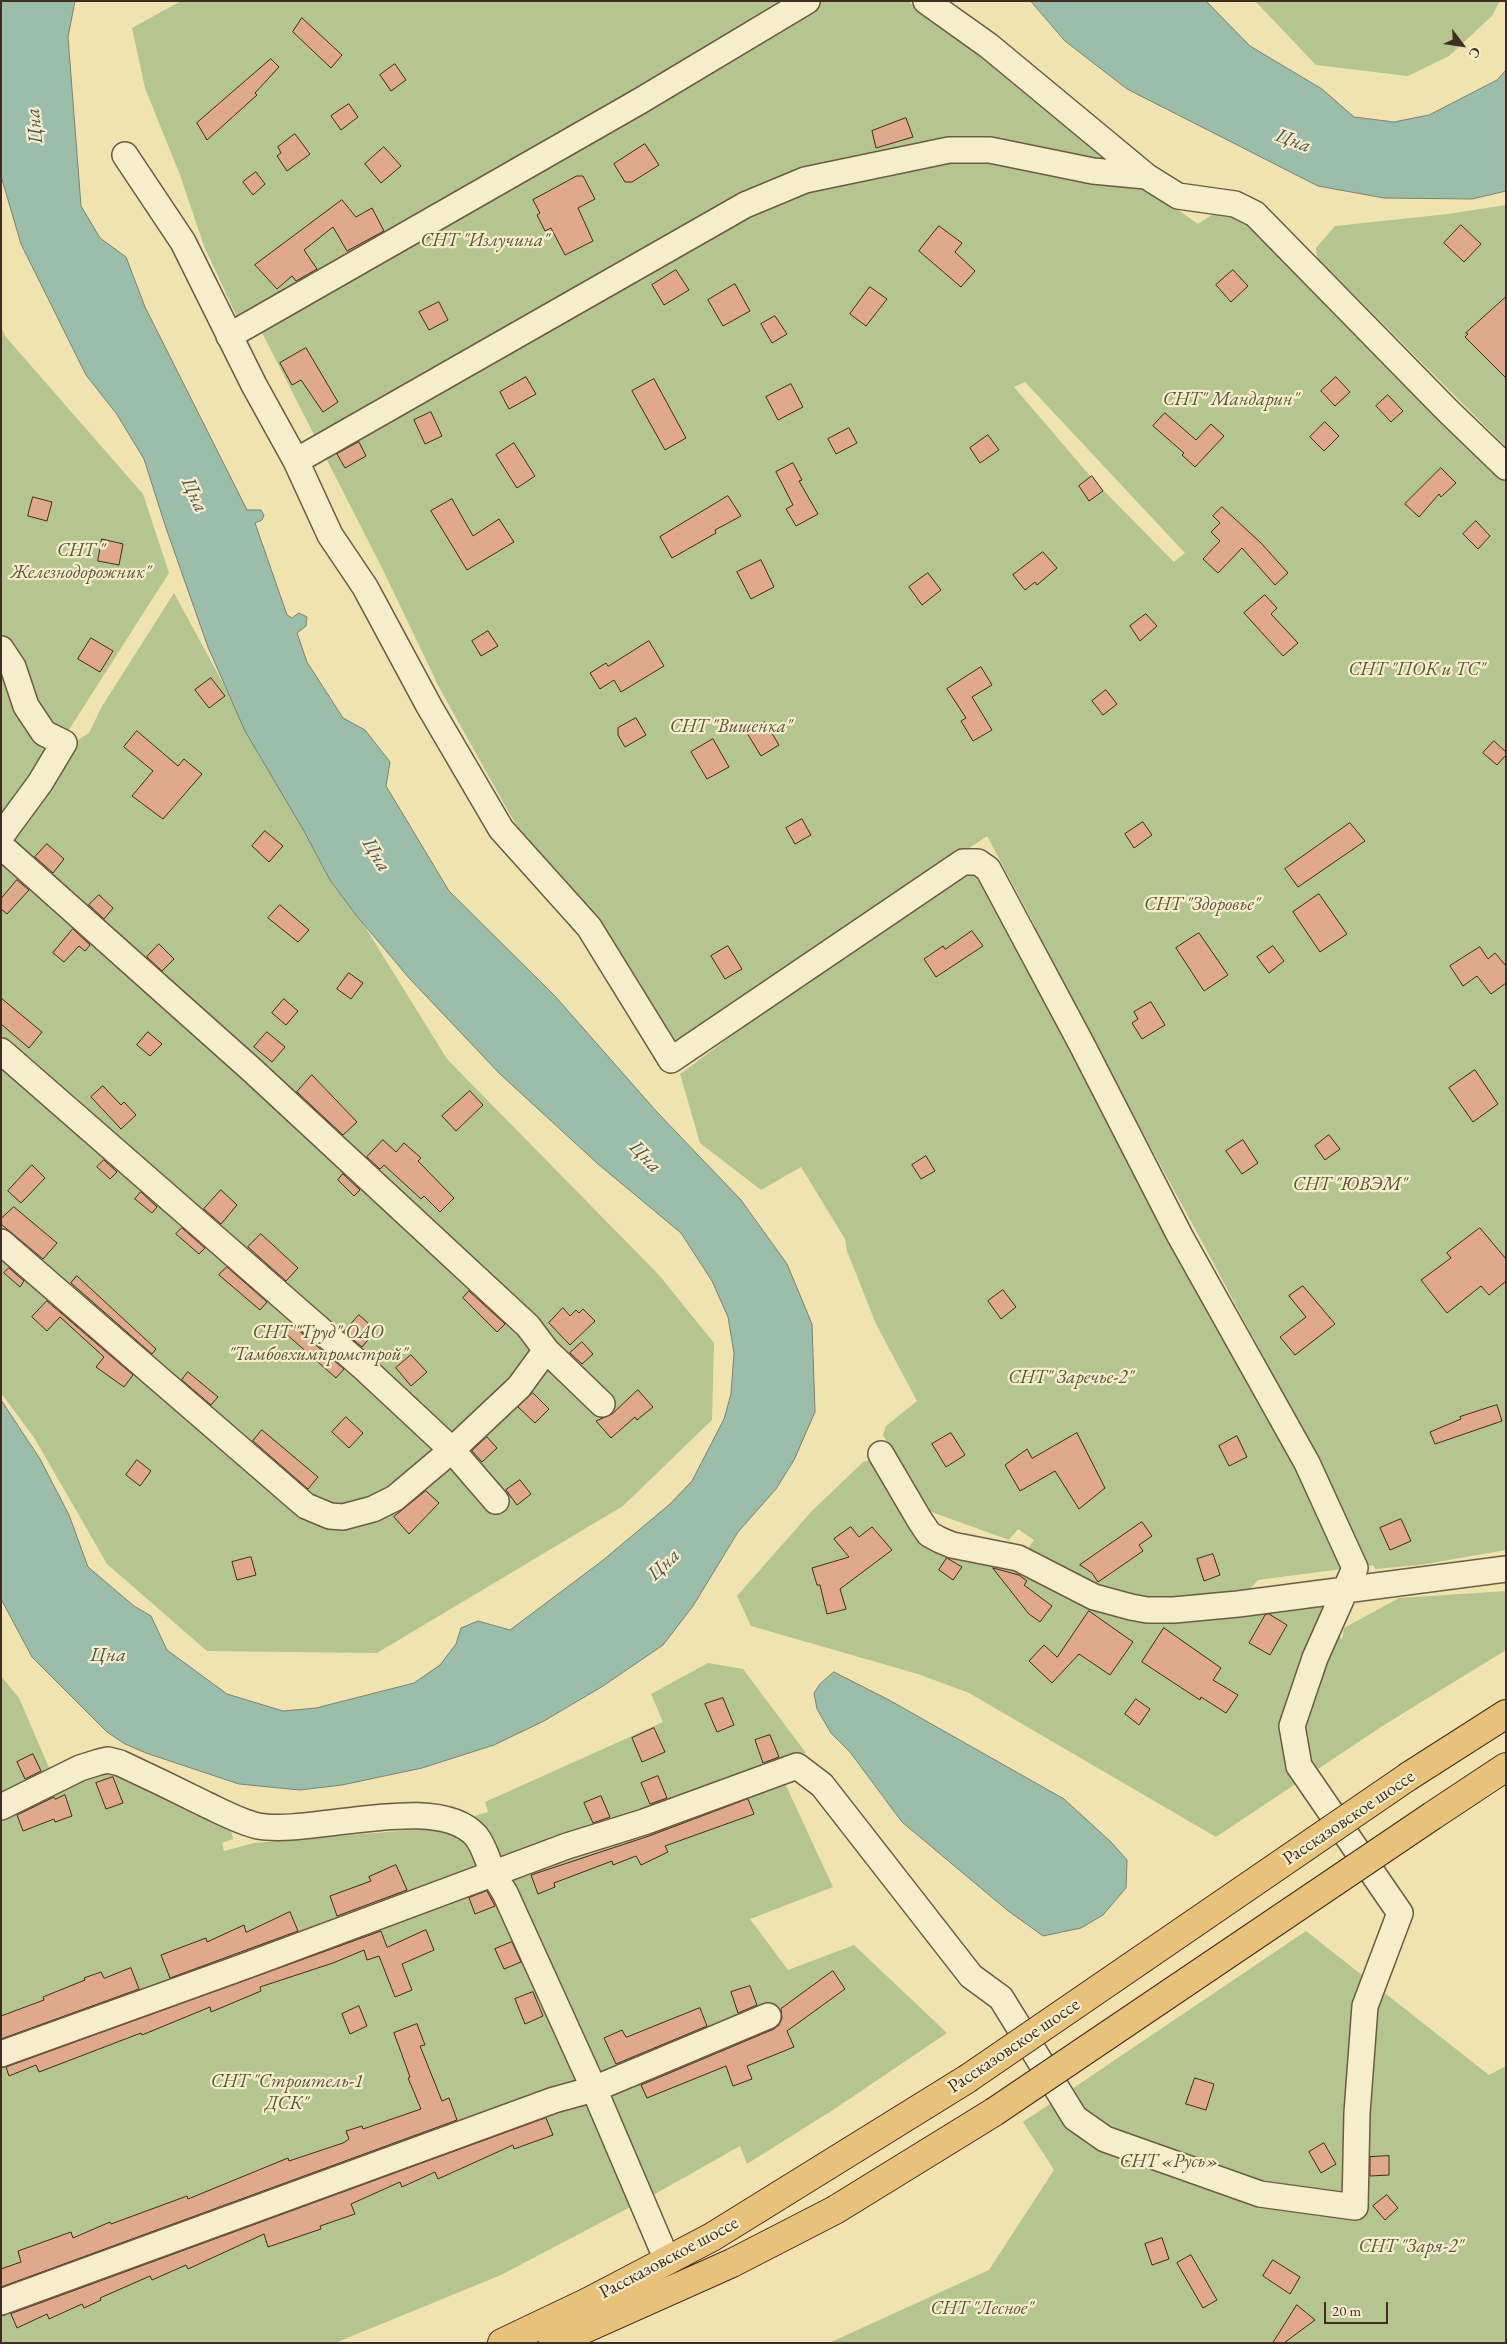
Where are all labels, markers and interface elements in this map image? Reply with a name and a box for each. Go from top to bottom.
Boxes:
north arrow [1437,20,1487,70]
text: С [1465,44,1485,62]
water label: Цна [21,107,49,145]
water label: Цна [1272,124,1314,158]
park label: СНТ "Излучина" [421,230,549,252]
park label: СНТ" Мандарин" [1163,389,1299,411]
water label: Цна [176,474,212,516]
park label: СНТ " Железнодорожник" [11,540,151,584]
park label: СНТ "ПОК и ТС" [1349,659,1485,681]
park label: СНТ "Вишенка" [670,716,792,738]
water label: Цна [356,833,396,877]
park label: СНТ "Здоровье" [1144,894,1260,916]
water label: Цна [624,1136,666,1178]
park label: СНТ "ЮВЭМ" [1293,1174,1407,1196]
park label: СНТ "Труд" ОАО "Тамбовхимпромстрой" [228,1322,408,1366]
park label: СНТ" Заречье-2" [1008,1367,1134,1389]
water label: Цна [643,1544,685,1586]
water label: Цна [90,1644,126,1668]
street label: Рассказовское шоссе [1279,1765,1419,1871]
street label: Рассказовское шоссе [944,1993,1084,2099]
park label: СНТ "Строитель-1 ДСК" [211,2071,363,2115]
park label: СНТ «Русь» [1119,2151,1219,2173]
street label: Рассказовское шоссе [596,2212,742,2304]
park label: СНТ "Заря-2" [1358,2236,1464,2258]
scale bar [1327,2292,1391,2324]
park label: СНТ "Лесное" [930,2298,1034,2320]
text: 20 m [1332,2301,1361,2320]

